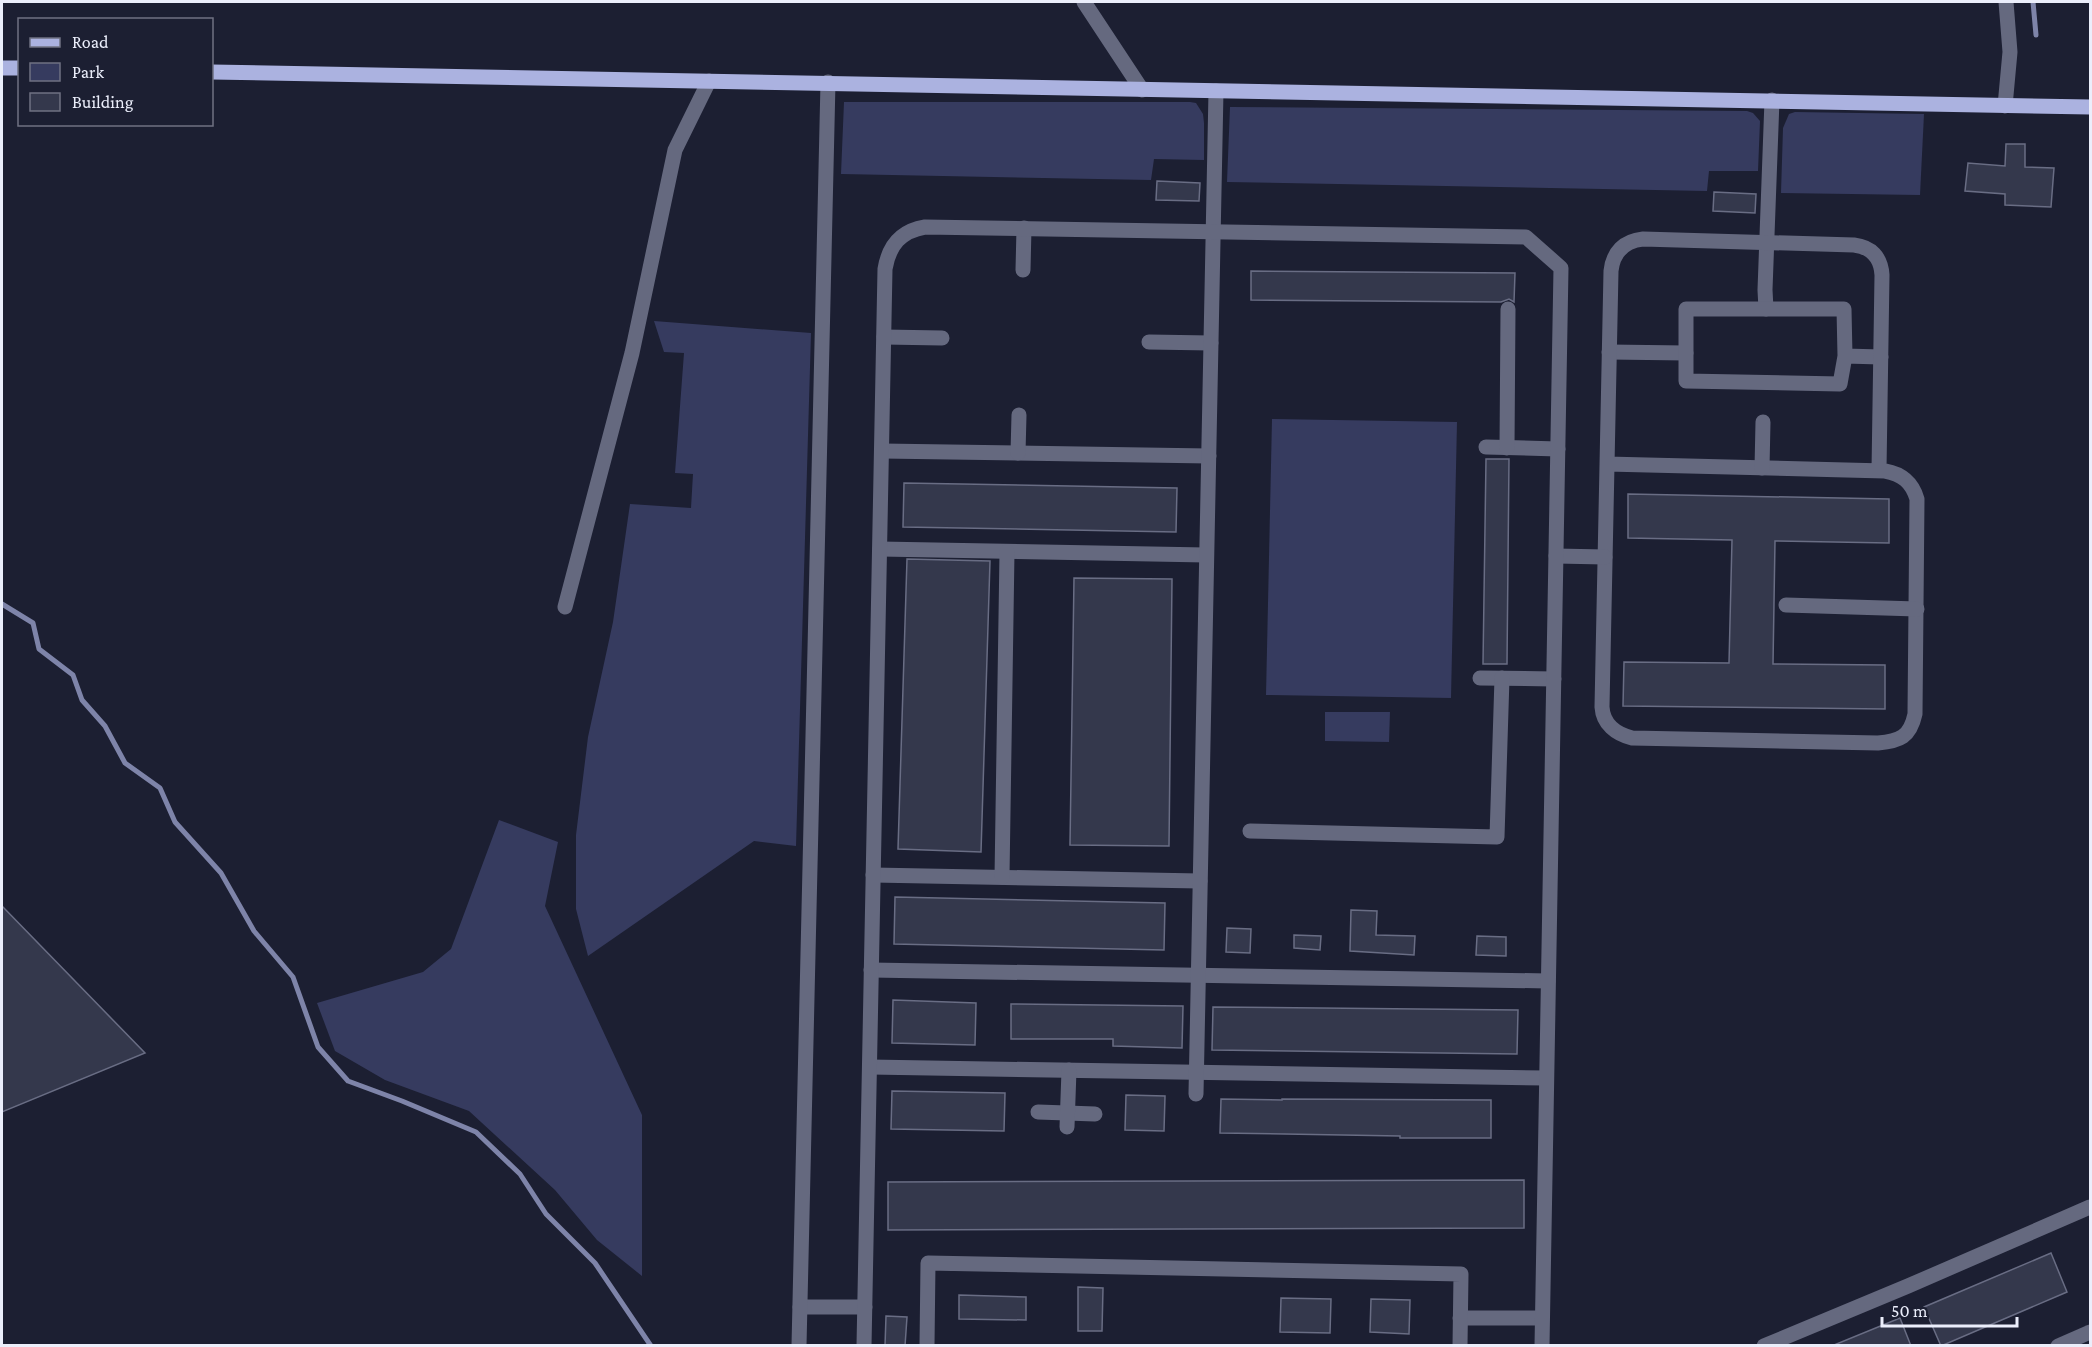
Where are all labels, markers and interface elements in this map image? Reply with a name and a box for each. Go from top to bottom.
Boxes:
legend [18,18,213,126]
text: Road [72,32,109,52]
text: Park [72,62,104,82]
text: Building [72,92,134,112]
scale bar [1882,1290,2017,1328]
text: 50 m [1891,1301,1928,1321]

